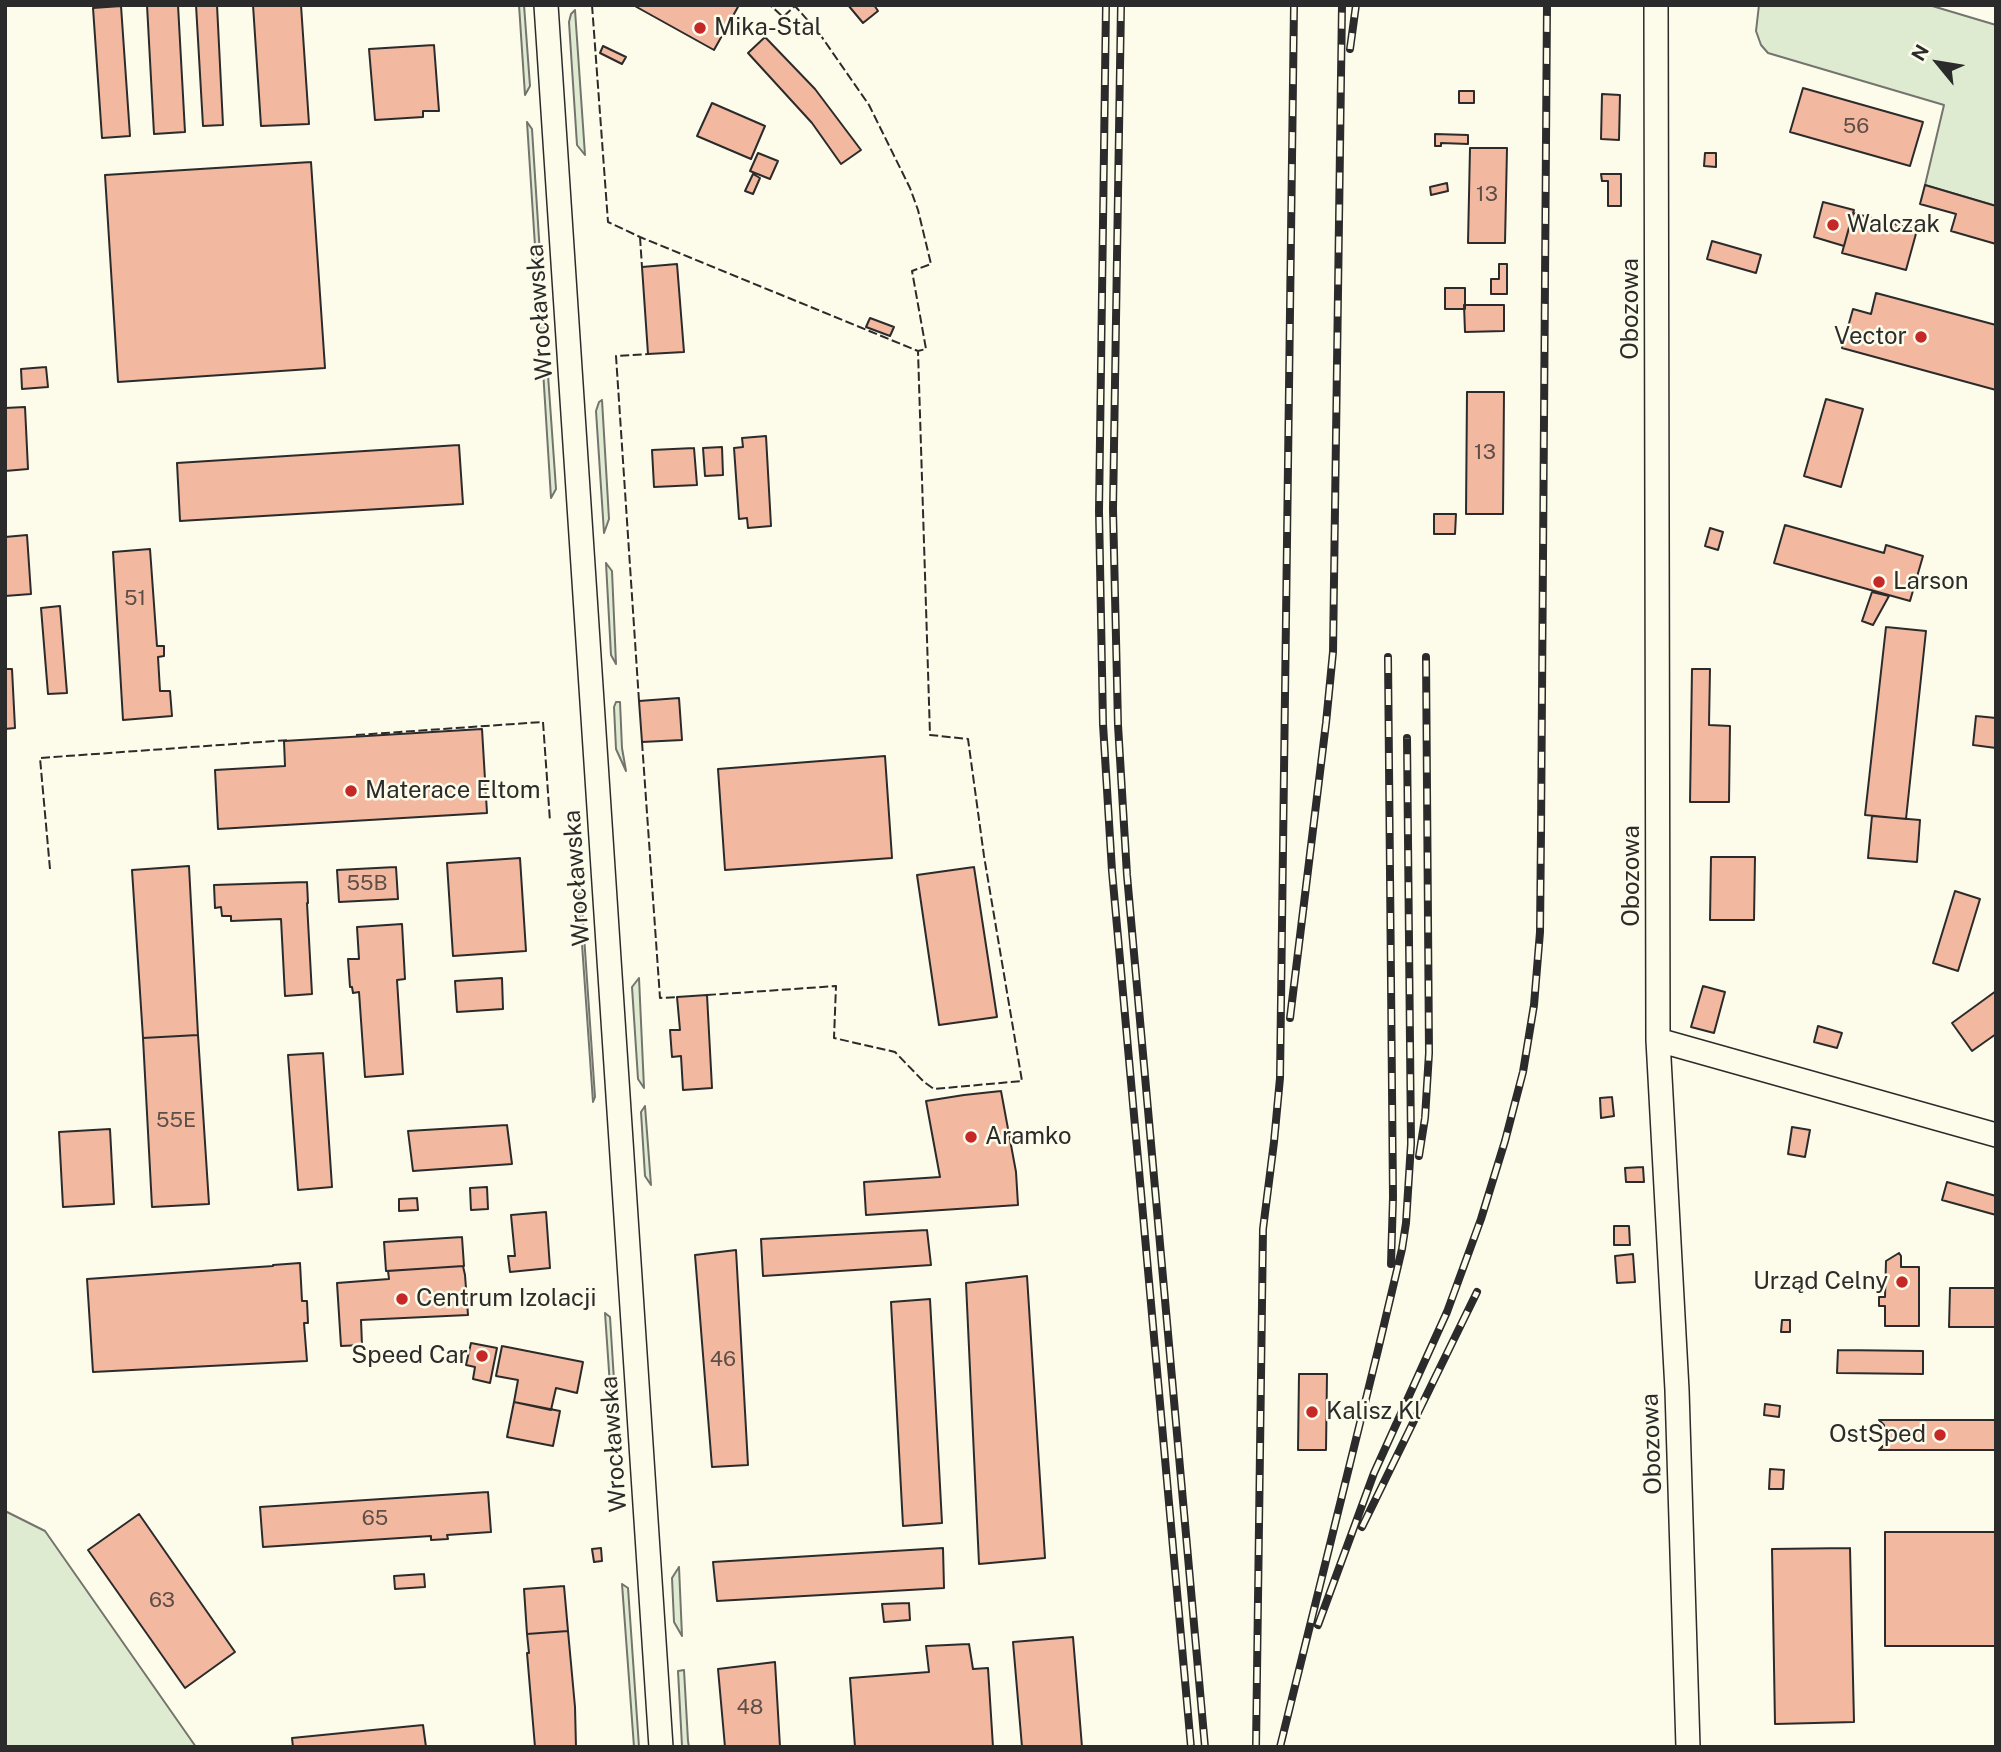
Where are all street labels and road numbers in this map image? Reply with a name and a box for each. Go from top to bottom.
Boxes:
street label: Wrocławska [521,243,559,381]
street label: Obozowa [1617,258,1645,360]
street label: Wrocławska [558,809,596,947]
street label: Obozowa [1618,825,1646,927]
street label: Wrocławska [595,1375,633,1513]
street label: Obozowa [1636,1393,1668,1495]

